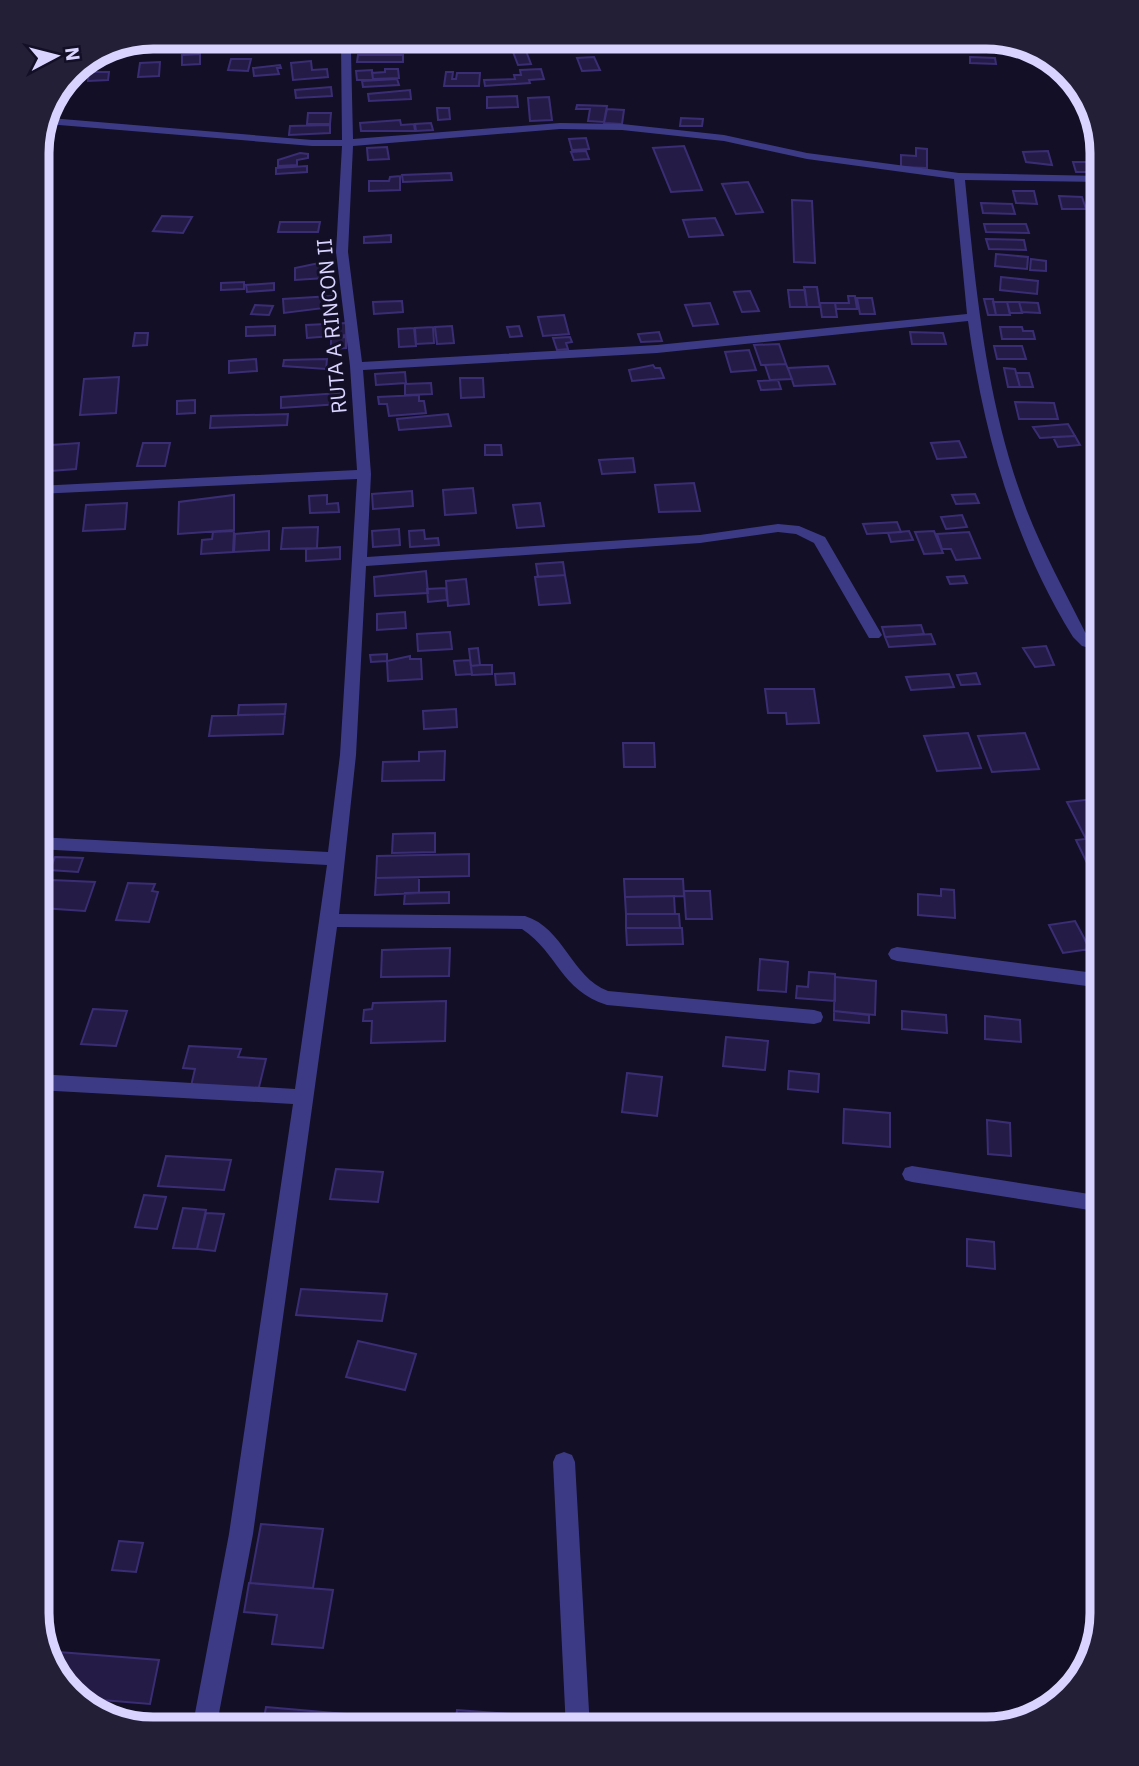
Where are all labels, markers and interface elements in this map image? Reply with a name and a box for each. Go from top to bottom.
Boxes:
north arrow [21,21,91,91]
text: N [60,46,86,62]
street label: RUTA A RINCON II [309,237,353,415]

